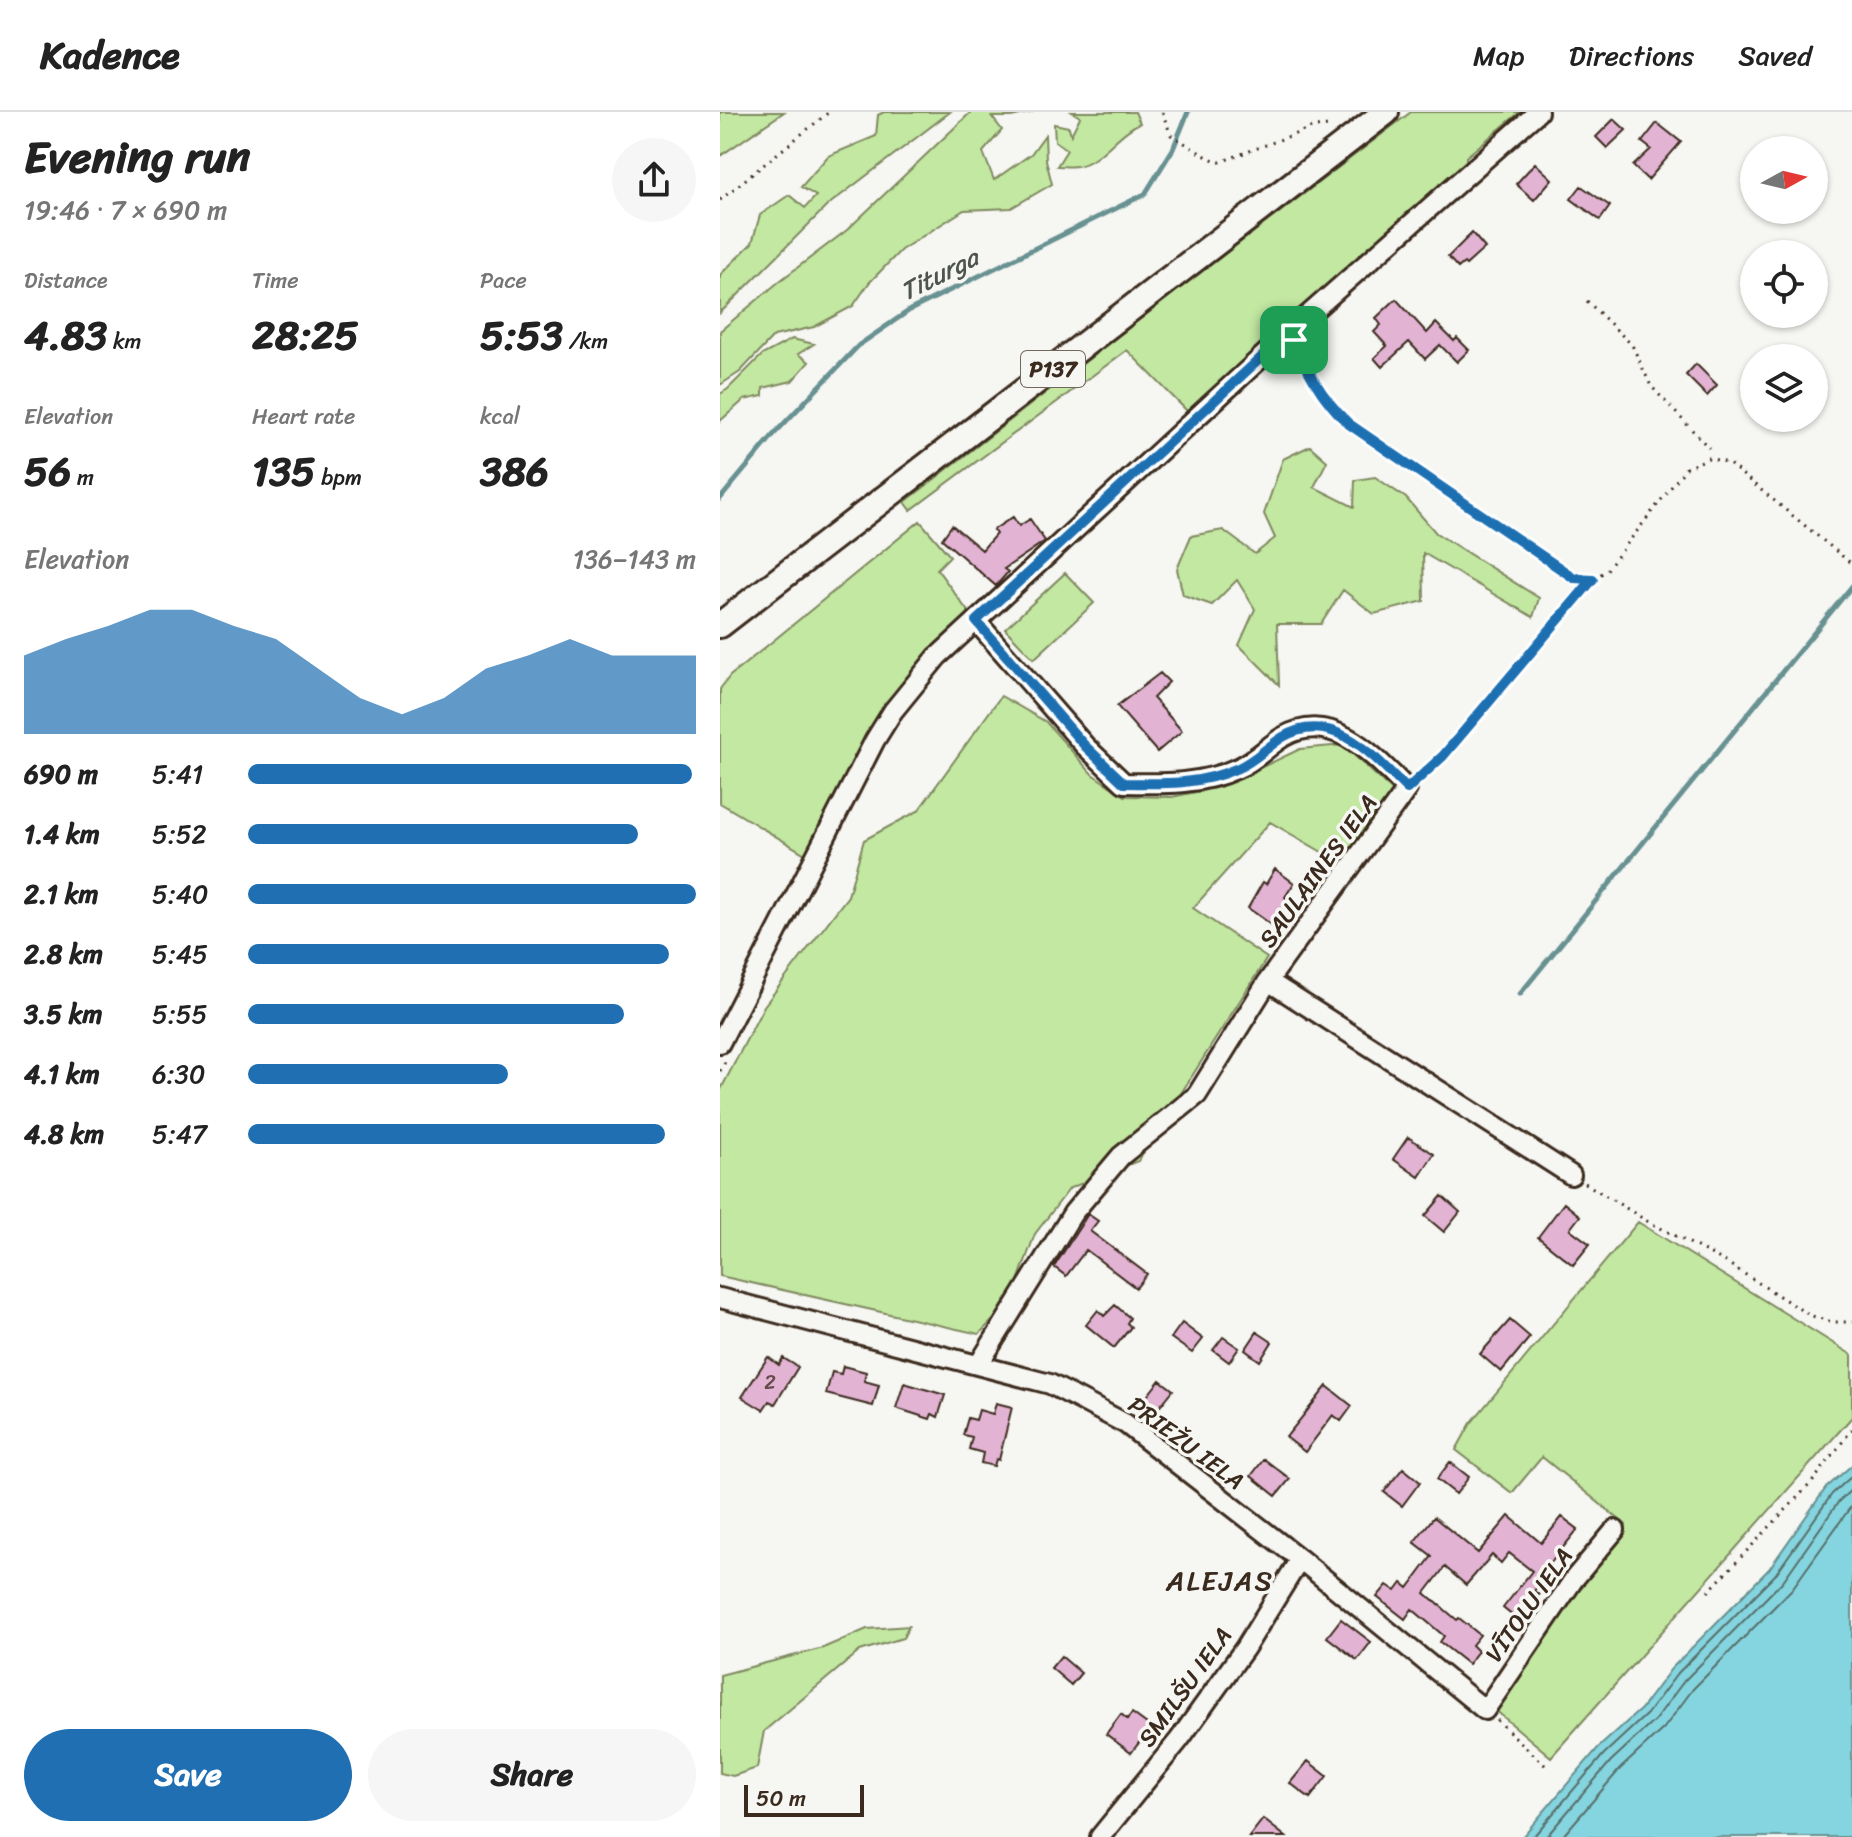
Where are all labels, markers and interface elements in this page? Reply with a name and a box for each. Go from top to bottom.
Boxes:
text: Kadence [40,22,180,89]
text: Map [1473,31,1525,80]
text: Directions [1569,31,1694,80]
text: Saved [1738,31,1812,80]
text: Evening run [24,118,250,196]
north arrow [1740,136,1828,224]
map controls [1740,136,1828,432]
button: share [612,138,696,222]
text: 19:46 · 7 × 690 m [24,187,227,233]
water label: Titurga [891,233,989,314]
button: locate [1740,240,1828,328]
text: Distance [24,261,108,300]
text: Time [252,261,299,300]
text: Pace [480,261,527,300]
text: 4.83 [24,300,107,371]
text: 28:25 [252,300,359,371]
text: 5:53 [480,300,563,371]
pin [1260,306,1328,374]
icon: arrive [1272,318,1316,362]
text: km [107,322,141,361]
text: /km [563,322,608,361]
button: layers [1740,344,1828,432]
road number: P137 [1021,351,1085,387]
text: Elevation [24,397,113,436]
text: Heart rate [252,397,355,436]
text: kcal [480,397,520,436]
text: 56 [24,436,71,507]
text: 135 [252,436,316,507]
text: 386 [480,436,549,507]
text: m [71,458,94,497]
text: bpm [316,458,362,497]
text: Elevation [24,536,129,582]
text: 136–143 m [573,536,696,582]
text: 690 m [24,751,98,797]
text: 5:41 [152,751,203,797]
street label: SAULAINES IELA [1248,785,1388,957]
text: 1.4 km [24,811,100,857]
text: 5:52 [152,811,207,857]
text: 2.1 km [24,871,99,917]
text: 5:40 [152,871,208,917]
text: 2.8 km [24,931,103,977]
text: 5:45 [152,931,208,977]
text: 3.5 km [24,991,103,1037]
text: 5:55 [152,991,208,1037]
text: 4.1 km [24,1051,100,1097]
text: 6:30 [152,1051,205,1097]
text: 4.8 km [24,1111,104,1157]
text: 5:47 [152,1111,207,1157]
house number: 2 [764,1365,776,1400]
street label: PRIEŽU IELA [1119,1385,1253,1501]
street label: VĪTOLU IELA [1474,1539,1584,1671]
district label: ALEJAS [1165,1556,1274,1605]
street label: SMILŠU IELA [1127,1618,1243,1756]
button: Save [24,1729,352,1821]
button: Share [368,1729,696,1821]
text: 50 m [756,1779,806,1818]
scale bar [744,1781,864,1817]

